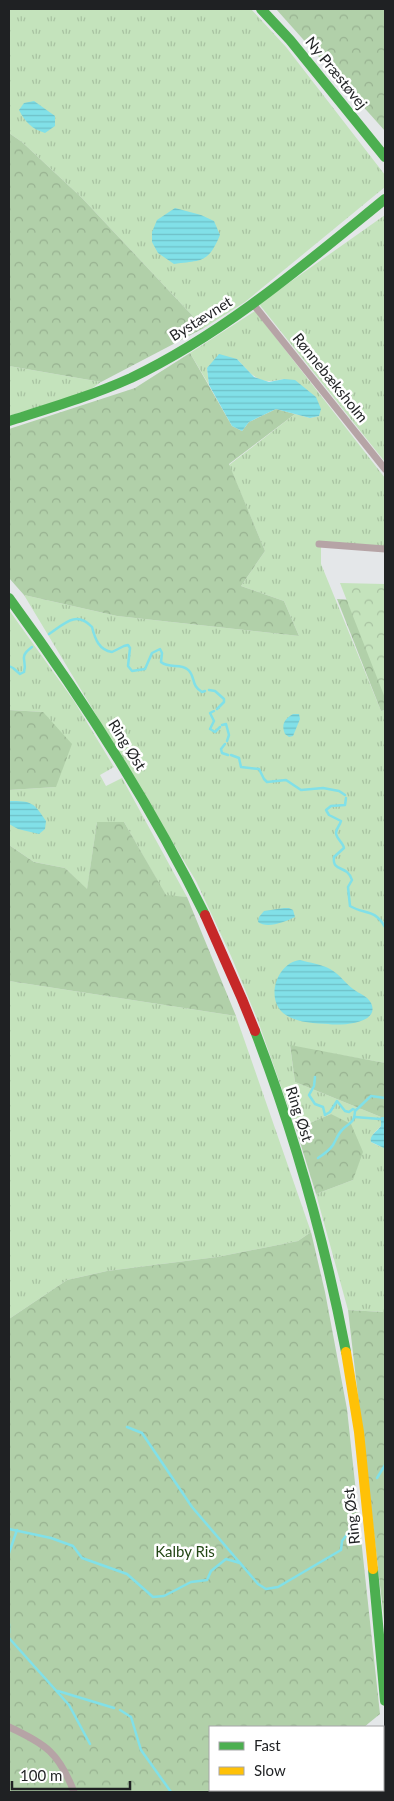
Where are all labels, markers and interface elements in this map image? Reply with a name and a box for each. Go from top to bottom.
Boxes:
street label: Ny Præstøvej [302,33,371,112]
street label: Bystævnet [166,292,236,344]
street label: Rønnebæksholm [289,329,372,426]
street label: Ring Øst [105,716,151,774]
street label: Ring Øst [283,1084,317,1144]
street label: Ring Øst [339,1486,363,1545]
park label: Kalby Ris [155,1542,215,1560]
legend [209,1726,384,1791]
text: Fast [254,1736,281,1754]
scale bar [12,1758,130,1790]
text: Slow [254,1761,286,1779]
text: 100 m [20,1766,62,1784]

